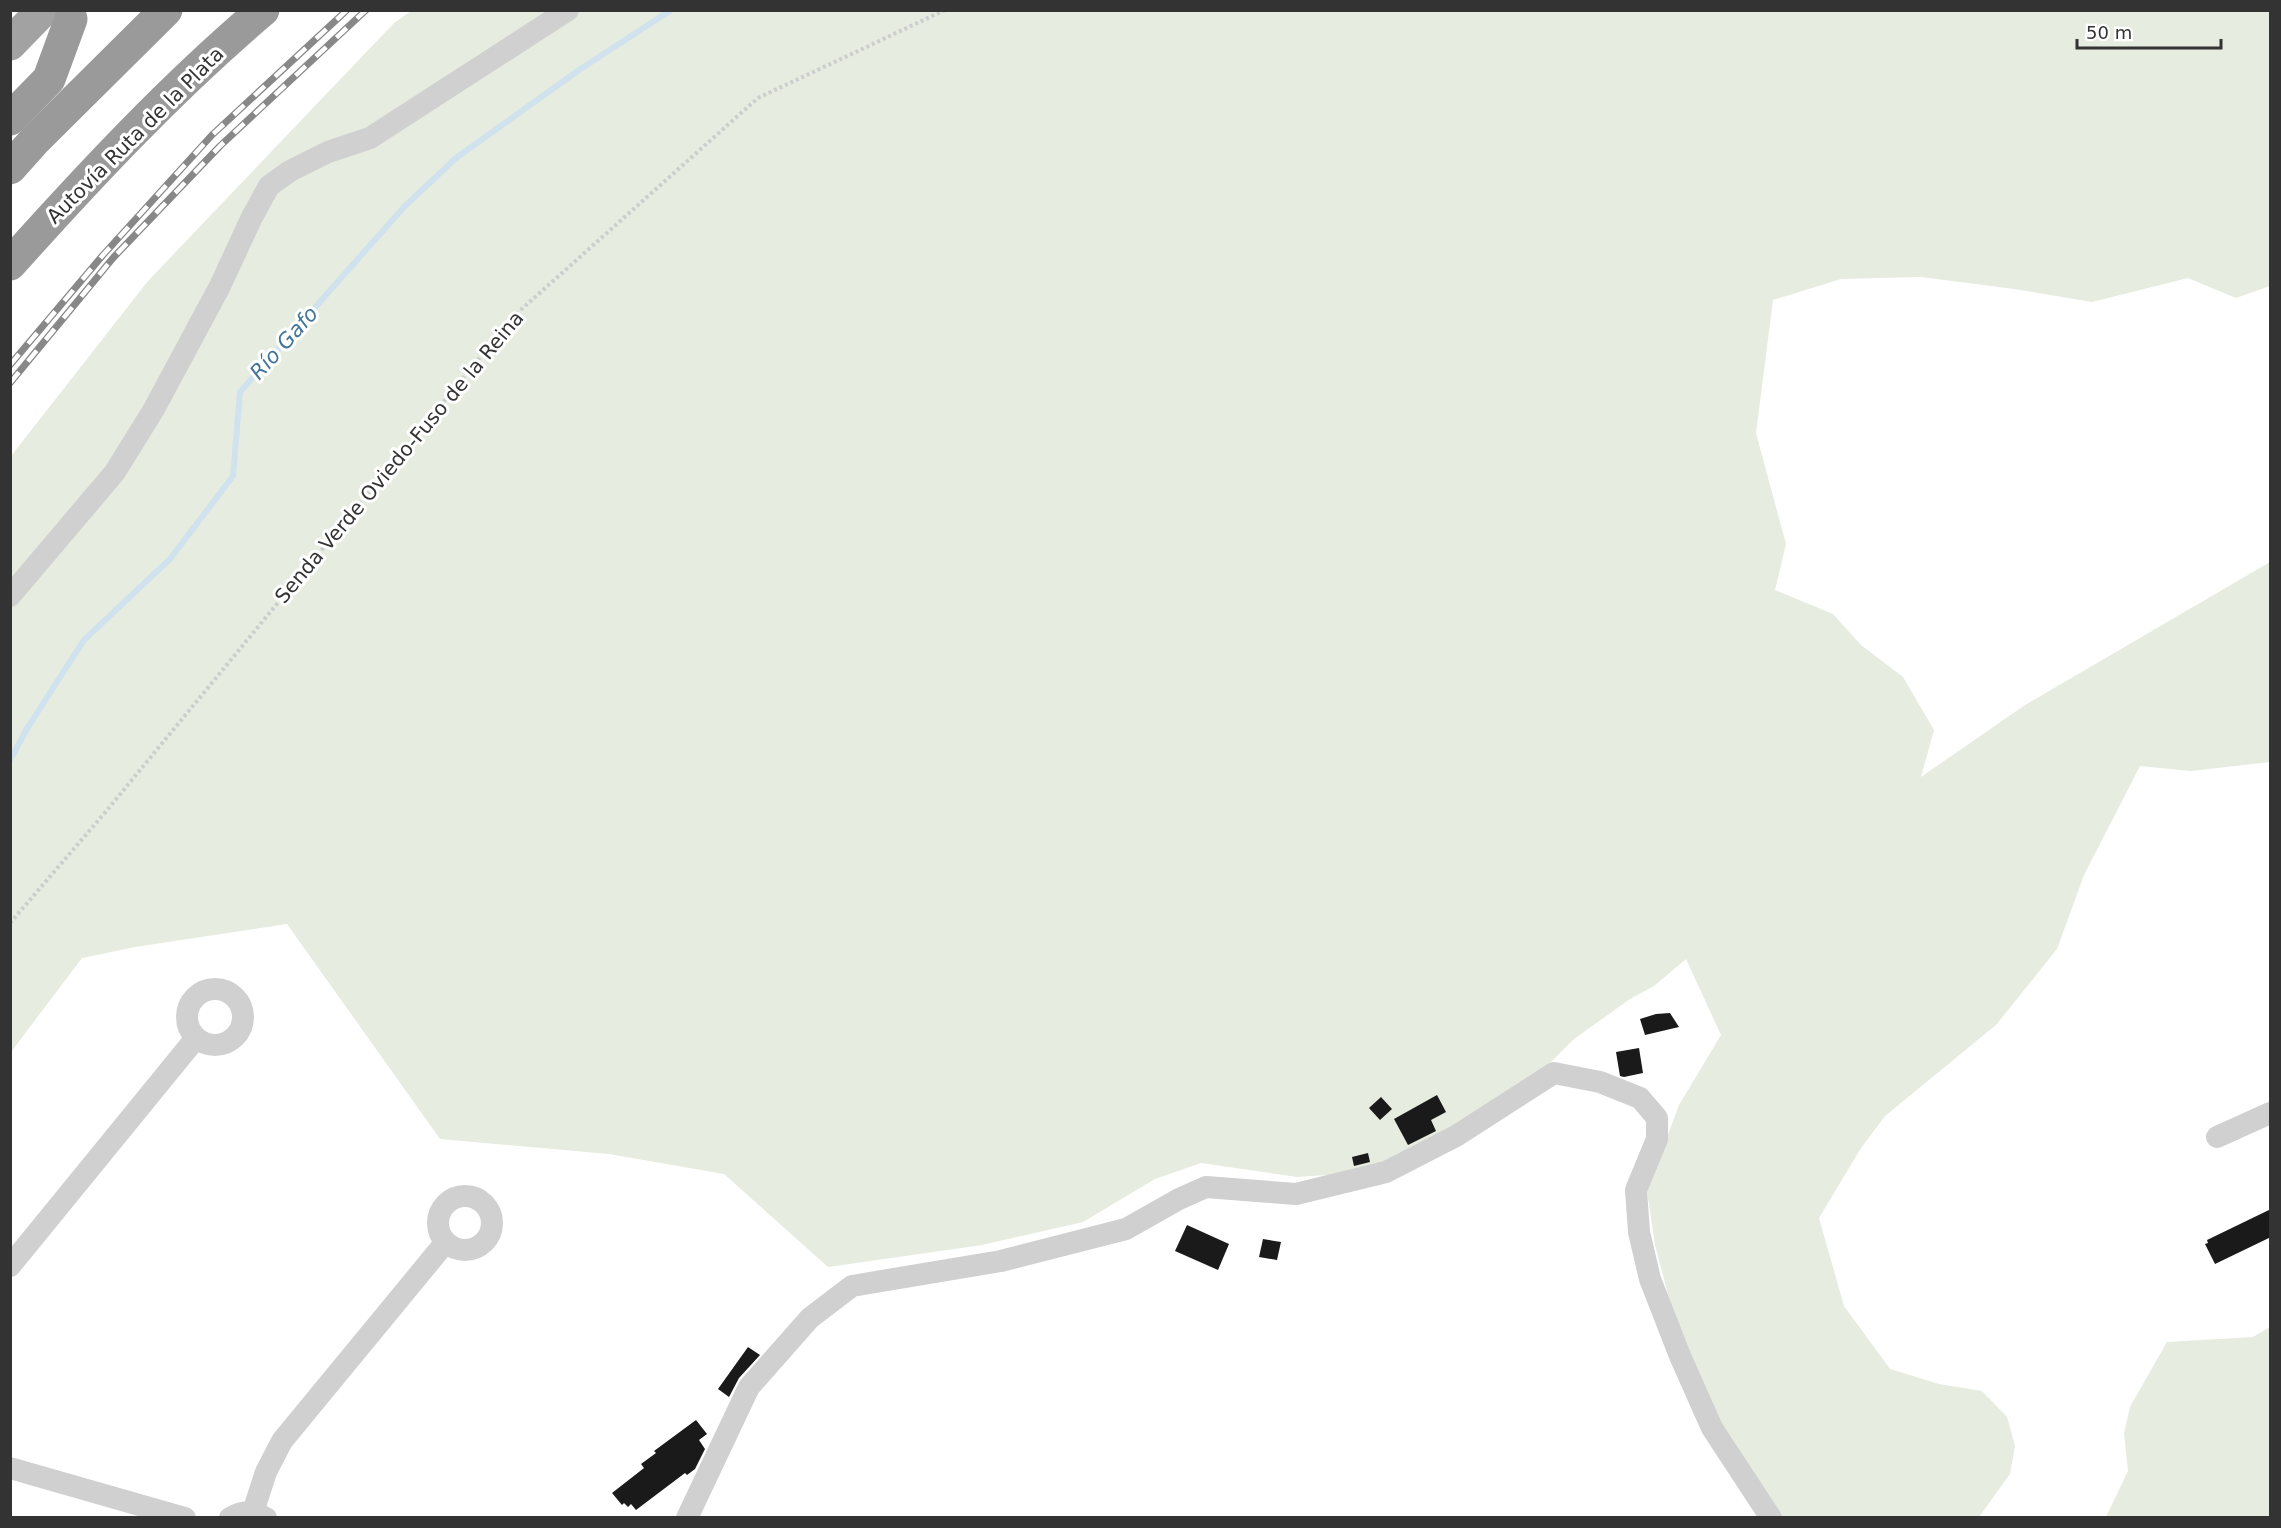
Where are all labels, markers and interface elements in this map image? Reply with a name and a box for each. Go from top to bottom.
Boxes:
scale bar [2077,12,2221,50]
text: 50 m [2086,22,2132,43]
street label: Autovía Ruta de la Plata [42,42,228,228]
water label: Río Gafo [245,302,323,384]
street label: Senda Verde Oviedo-Fuso de la Reina [270,306,528,608]

